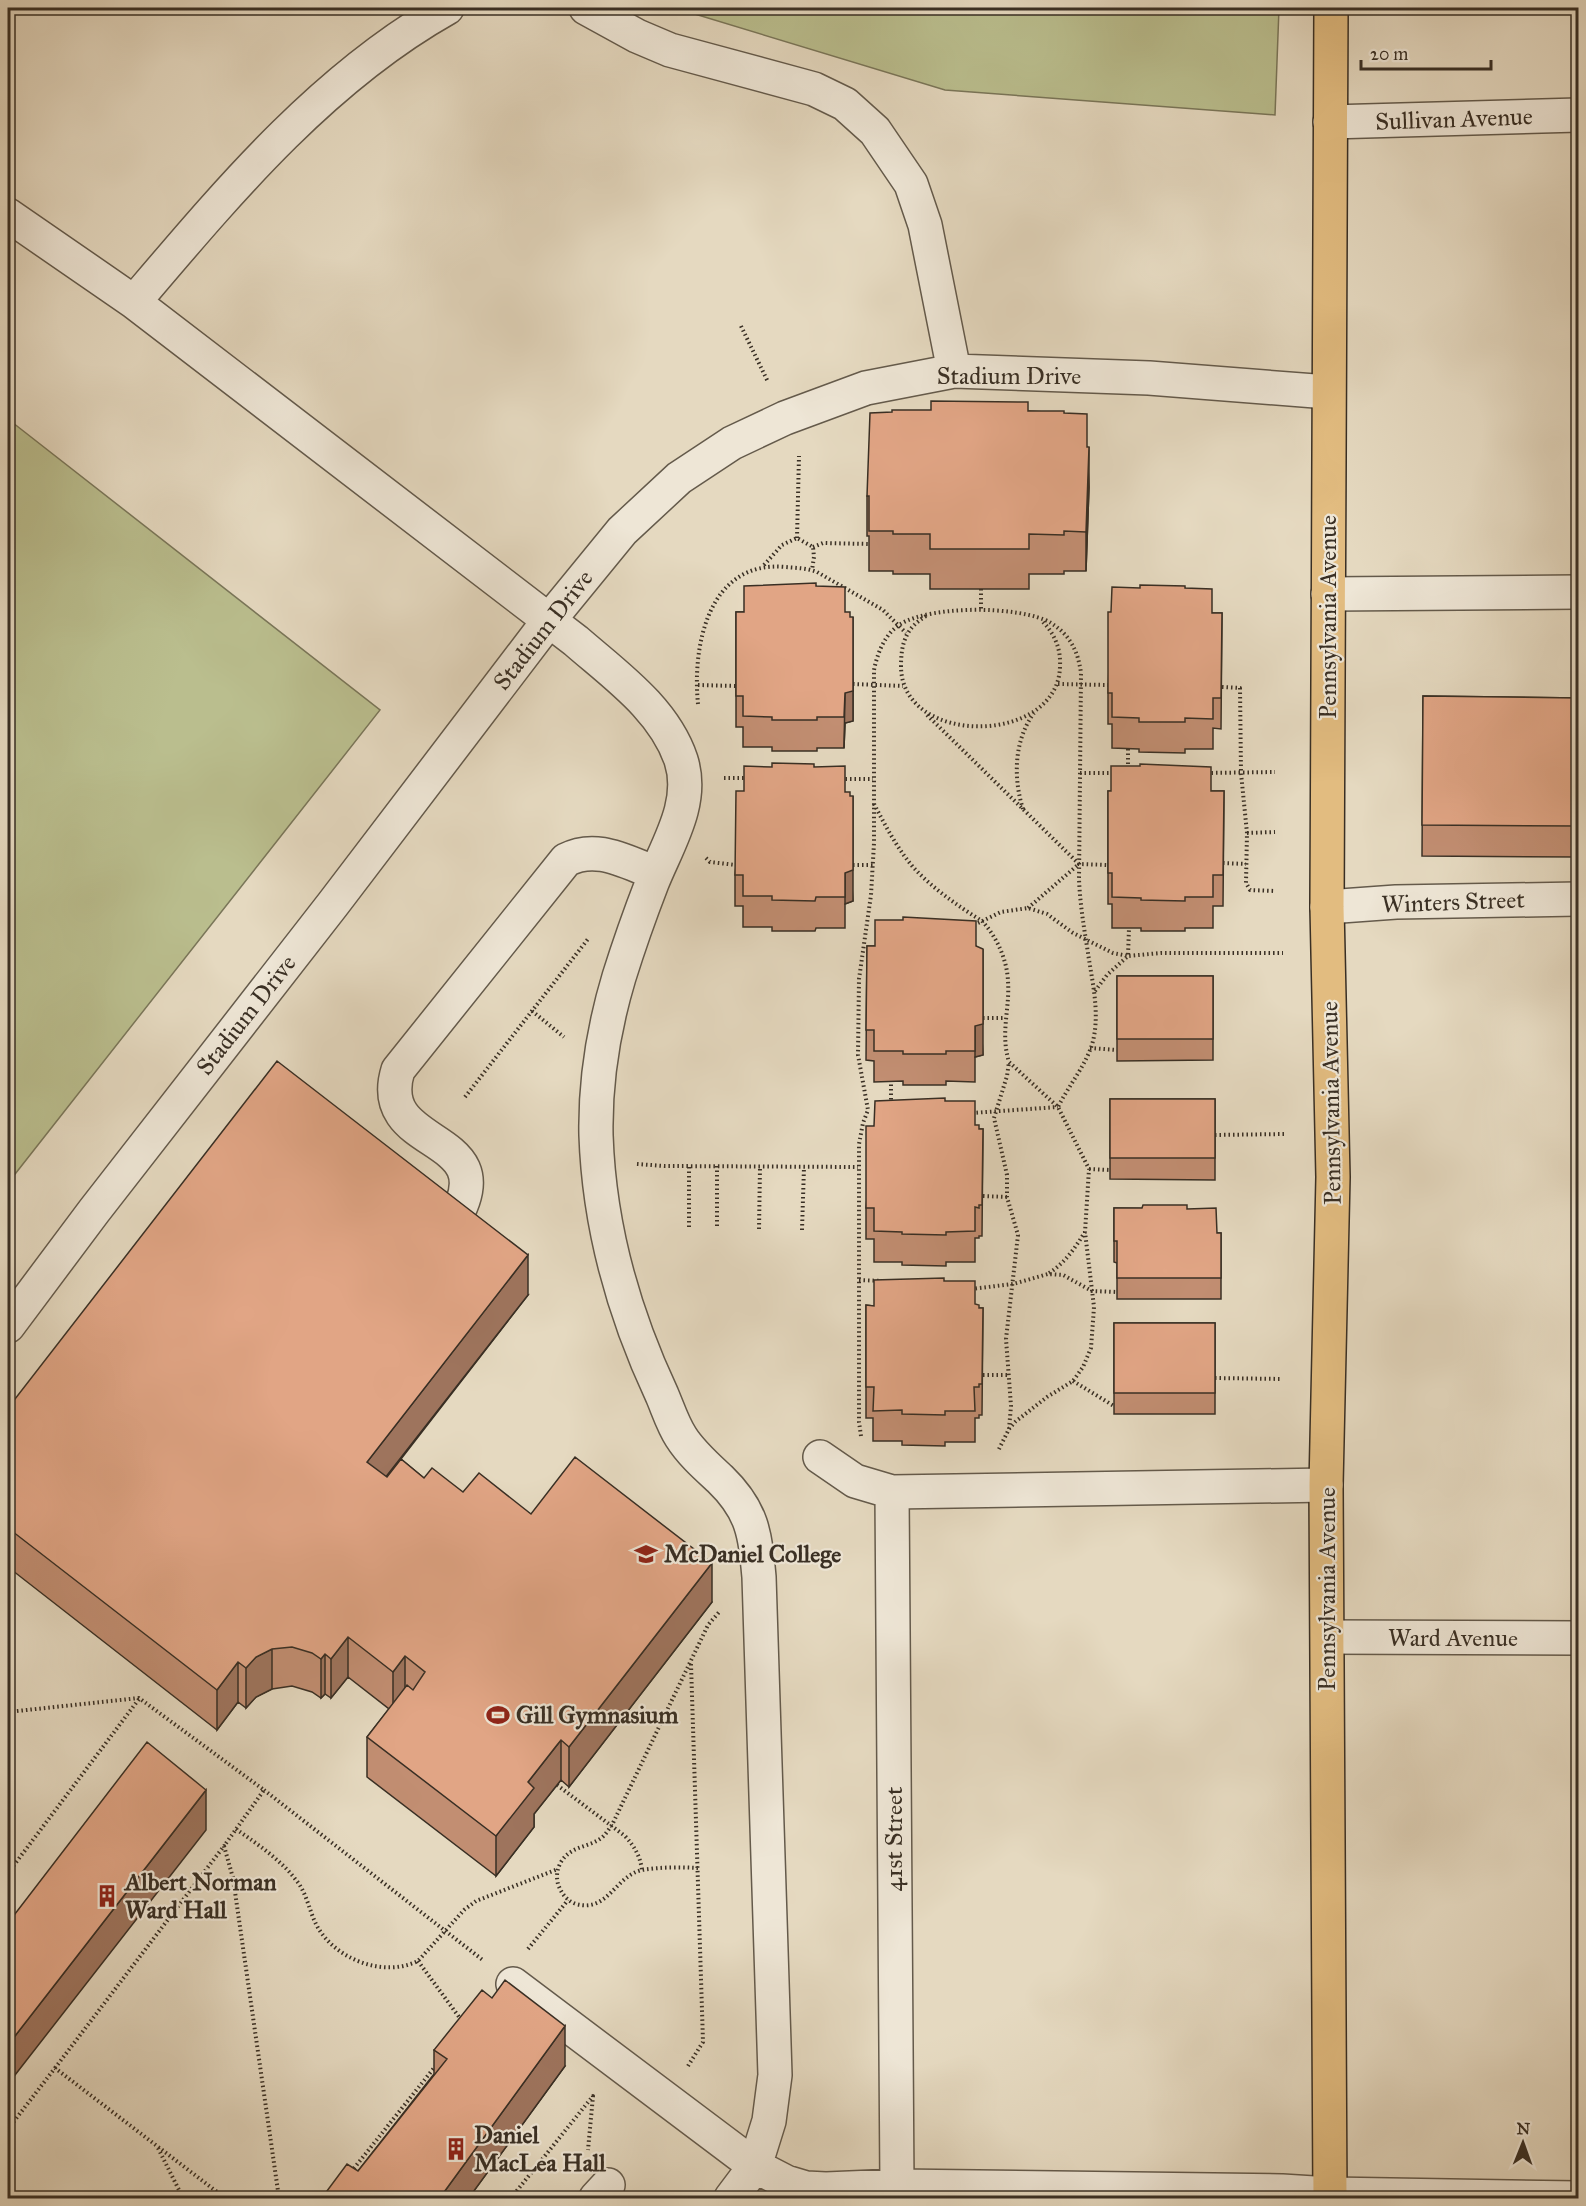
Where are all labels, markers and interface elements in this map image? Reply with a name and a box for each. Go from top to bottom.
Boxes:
scale bar [1361,33,1492,71]
text: 20 m [1370,43,1408,65]
street label: Sullivan Avenue [1375,101,1533,137]
street label: Stadium Drive [937,361,1081,391]
street label: Pennsylvania Avenue [1313,515,1343,719]
street label: Stadium Drive [487,564,599,696]
street label: Winters Street [1381,884,1526,919]
street label: Stadium Drive [190,949,302,1081]
street label: Pennsylvania Avenue [1314,1001,1348,1205]
street label: Pennsylvania Avenue [1312,1487,1342,1691]
place label: McDaniel College [664,1539,841,1569]
school or university icon: McDaniel College [633,1541,659,1567]
street label: Ward Avenue [1388,1623,1518,1653]
place label: Gill Gymnasium [516,1700,679,1730]
sports icon: Gill Gymnasium [485,1702,511,1728]
street label: 41st Street [879,1786,909,1891]
place label: Albert Norman Ward Hall [123,1867,276,1925]
building icon: Albert Norman Ward Hall [94,1883,120,1909]
north arrow [1493,2113,1553,2173]
text: N [1516,2119,1531,2138]
place label: Daniel MacLea Hall [474,2120,606,2178]
building icon: Daniel MacLea Hall [443,2136,469,2162]

